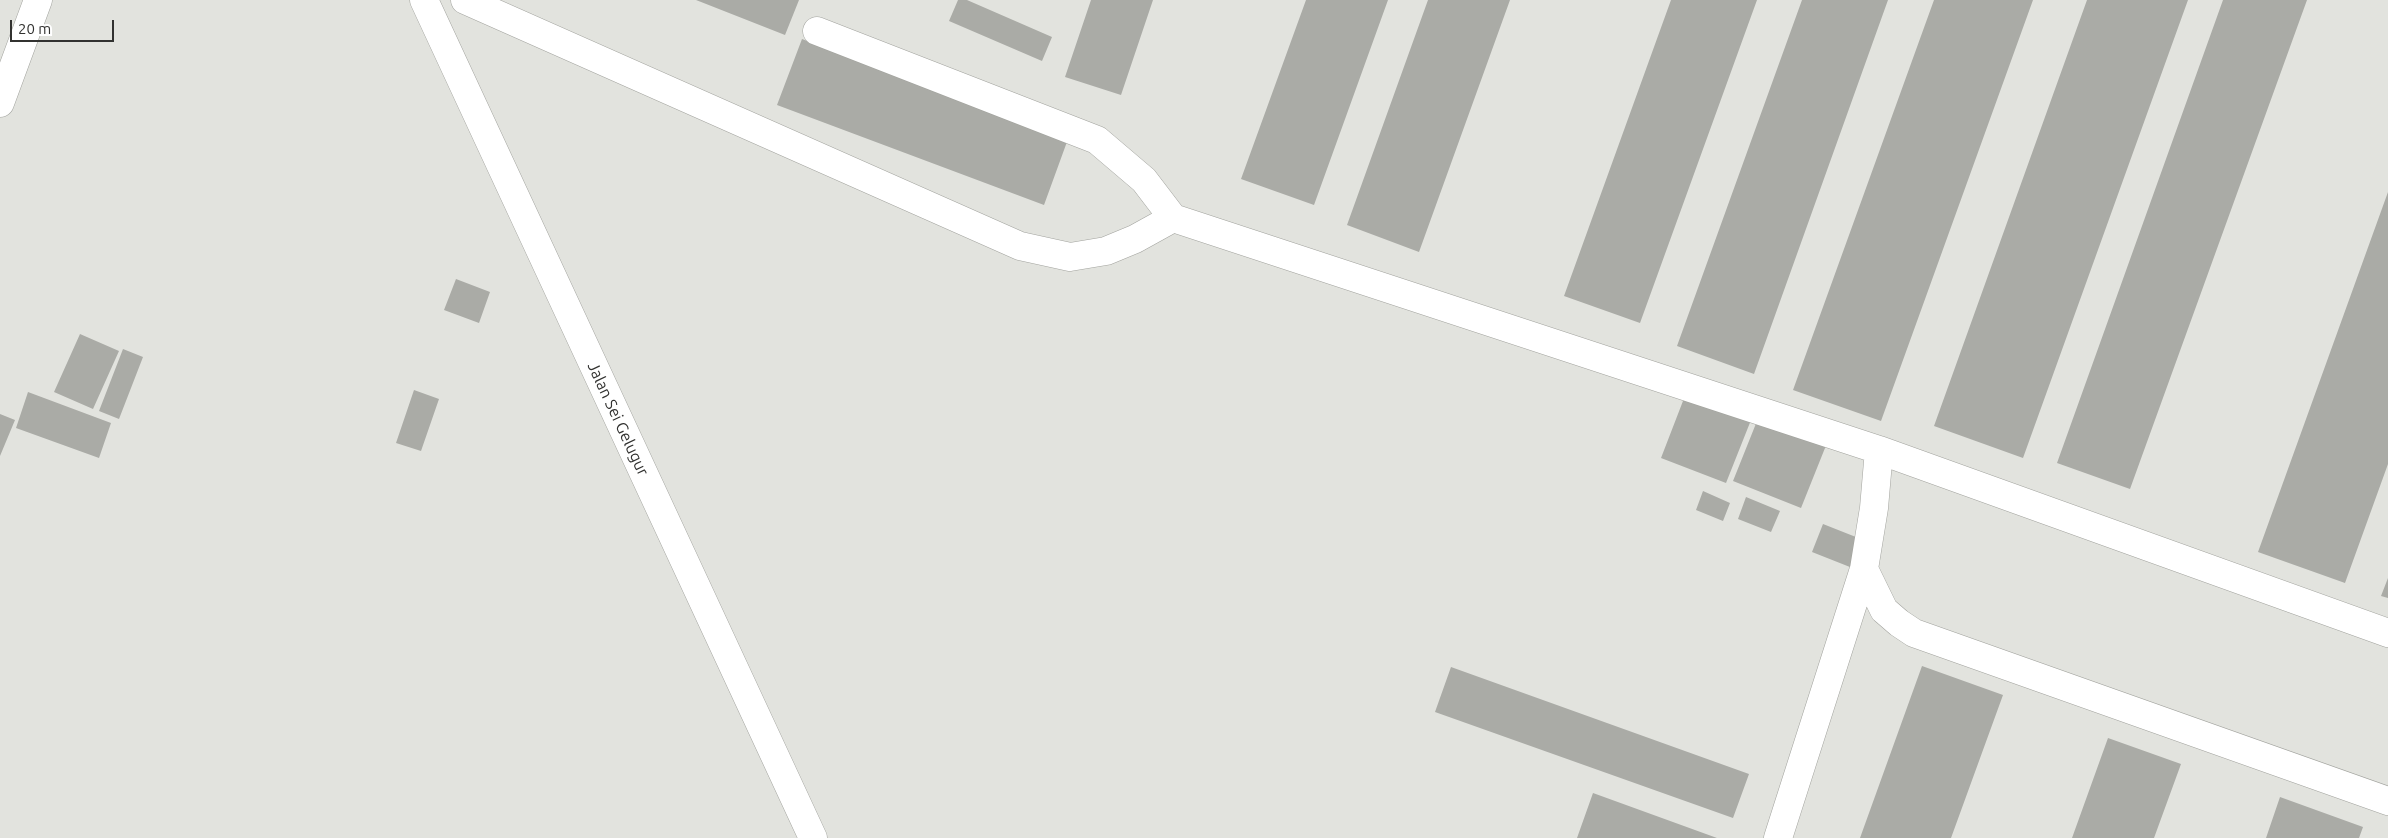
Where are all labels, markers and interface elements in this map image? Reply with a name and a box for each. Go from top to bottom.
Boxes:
scale bar [12,10,116,42]
text: 20 m [18,20,51,37]
street label: Jalan Sei Gelugur [583,359,653,479]

